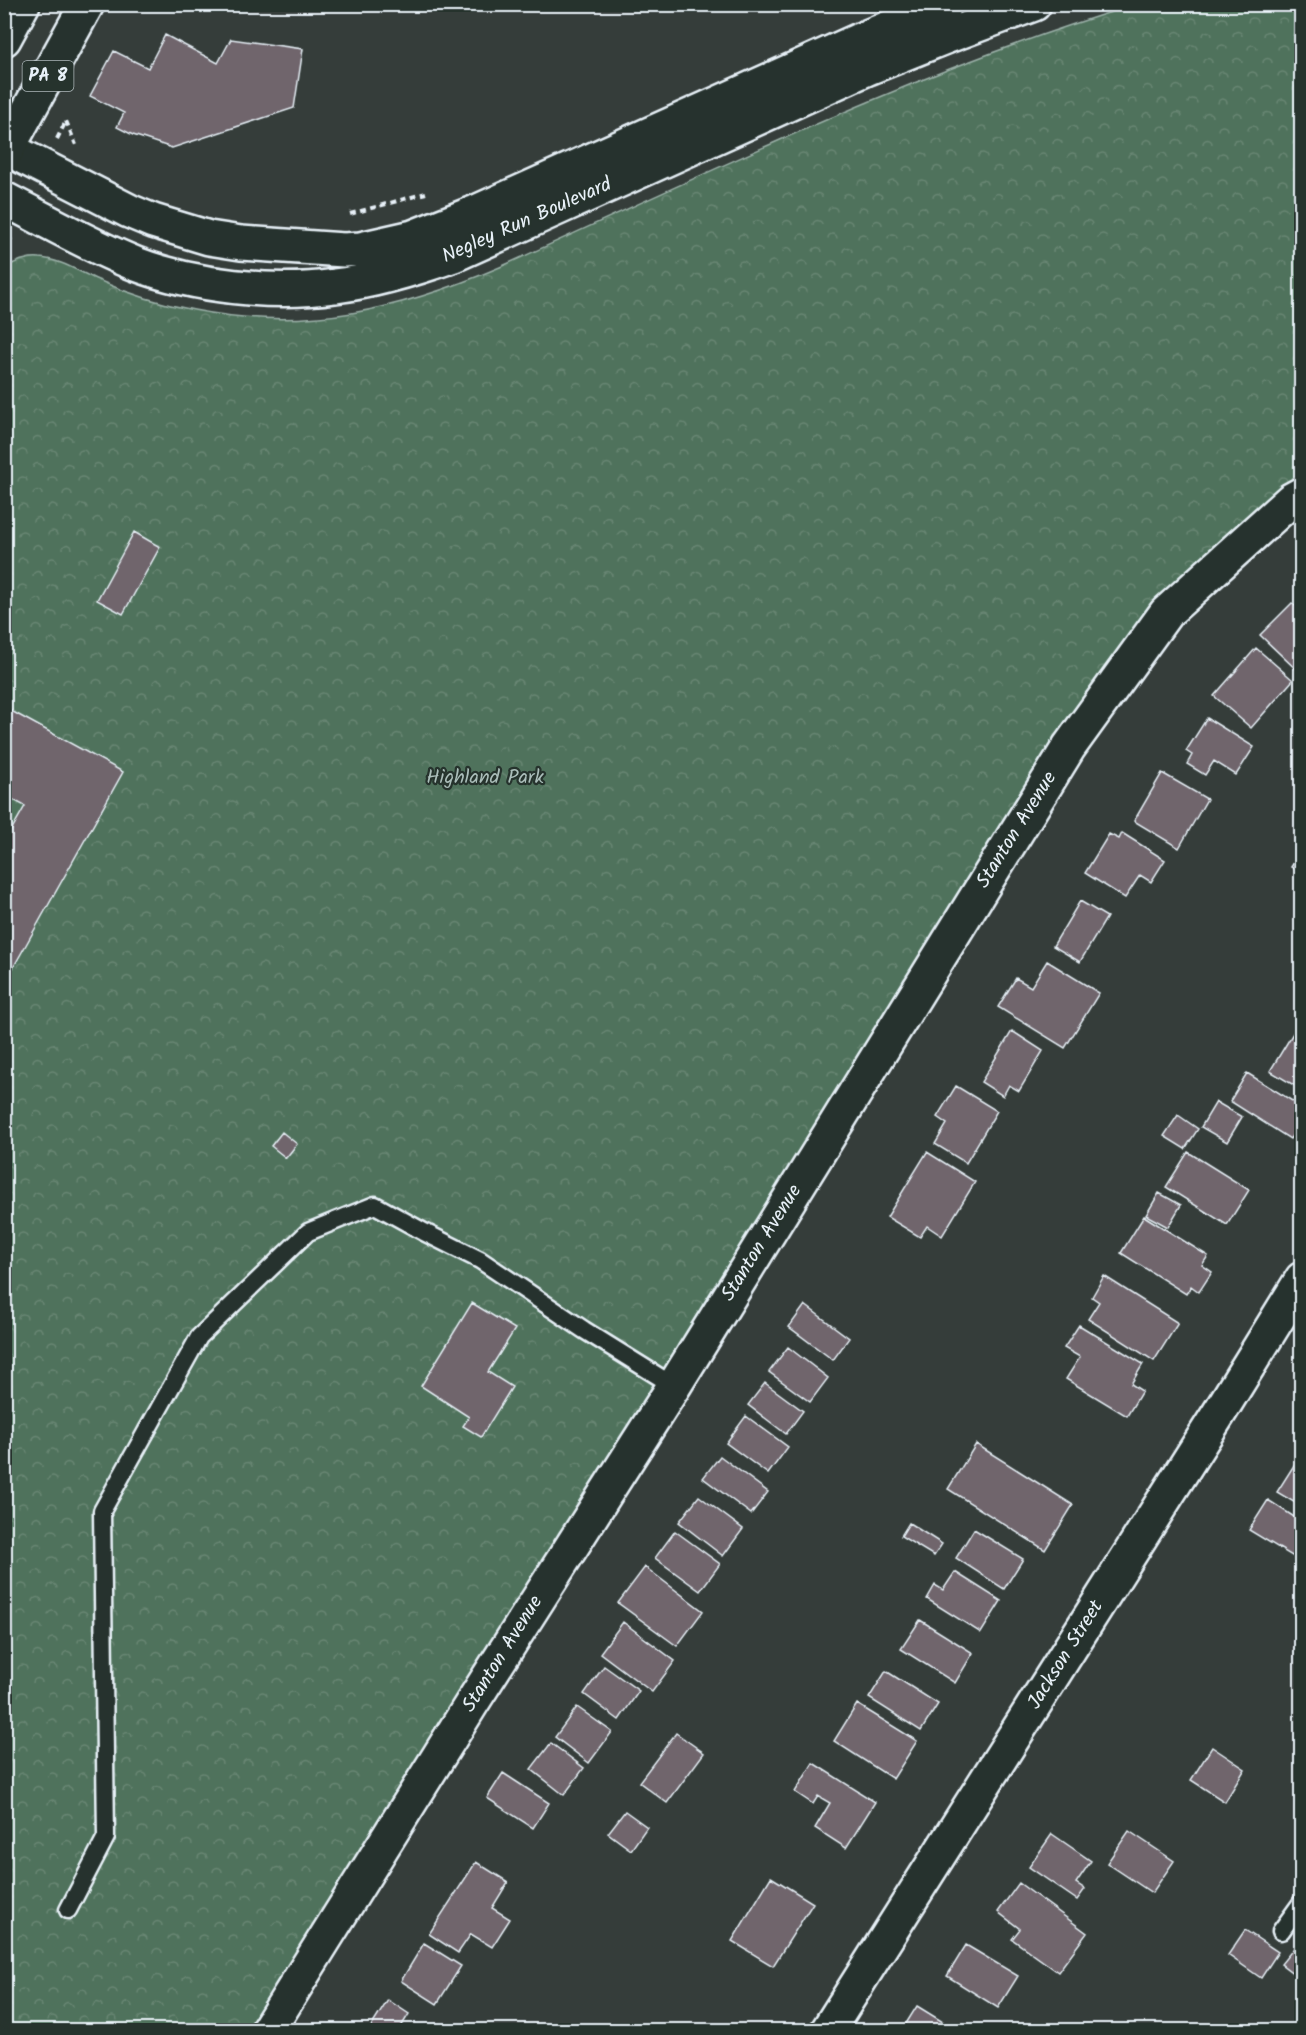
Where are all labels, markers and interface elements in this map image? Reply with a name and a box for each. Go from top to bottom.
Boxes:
road number: PA 8 [22,61,74,91]
street label: Negley Run Boulevard [437,169,618,273]
park label: Highland Park [426,762,544,794]
street label: Stanton Avenue [968,765,1066,895]
street label: Stanton Avenue [713,1178,811,1308]
street label: Stanton Avenue [454,1589,552,1719]
street label: Jackson Street [1020,1594,1113,1716]

